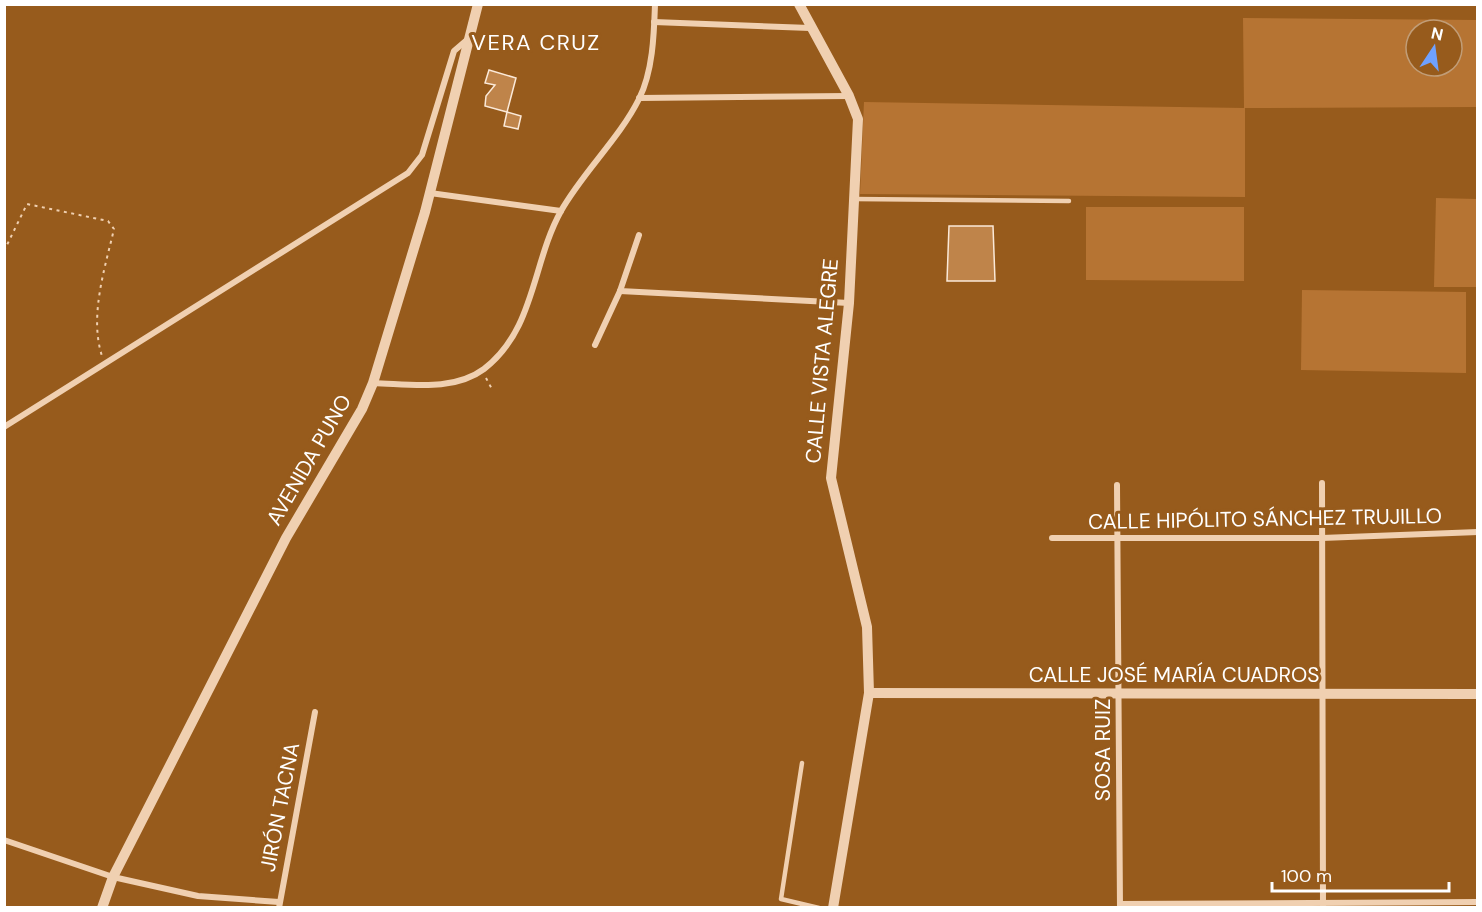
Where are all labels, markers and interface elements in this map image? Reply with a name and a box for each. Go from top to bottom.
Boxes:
north arrow [1404,18,1464,78]
text: N [1429,22,1445,45]
district label: VERA CRUZ [471,28,601,57]
street label: CALLE VISTA ALEGRE [799,257,845,465]
street label: AVENIDA PUNO [260,389,358,531]
street label: CALLE HIPÓLITO SÁNCHEZ TRUJILLO [1088,502,1442,536]
street label: CALLE JOSÉ MARÍA CUADROS [1029,661,1319,689]
street label: SOSA RUIZ [1089,699,1117,801]
street label: JIRÓN TACNA [254,740,306,874]
scale bar [1272,855,1449,893]
text: 100 m [1281,864,1332,888]

